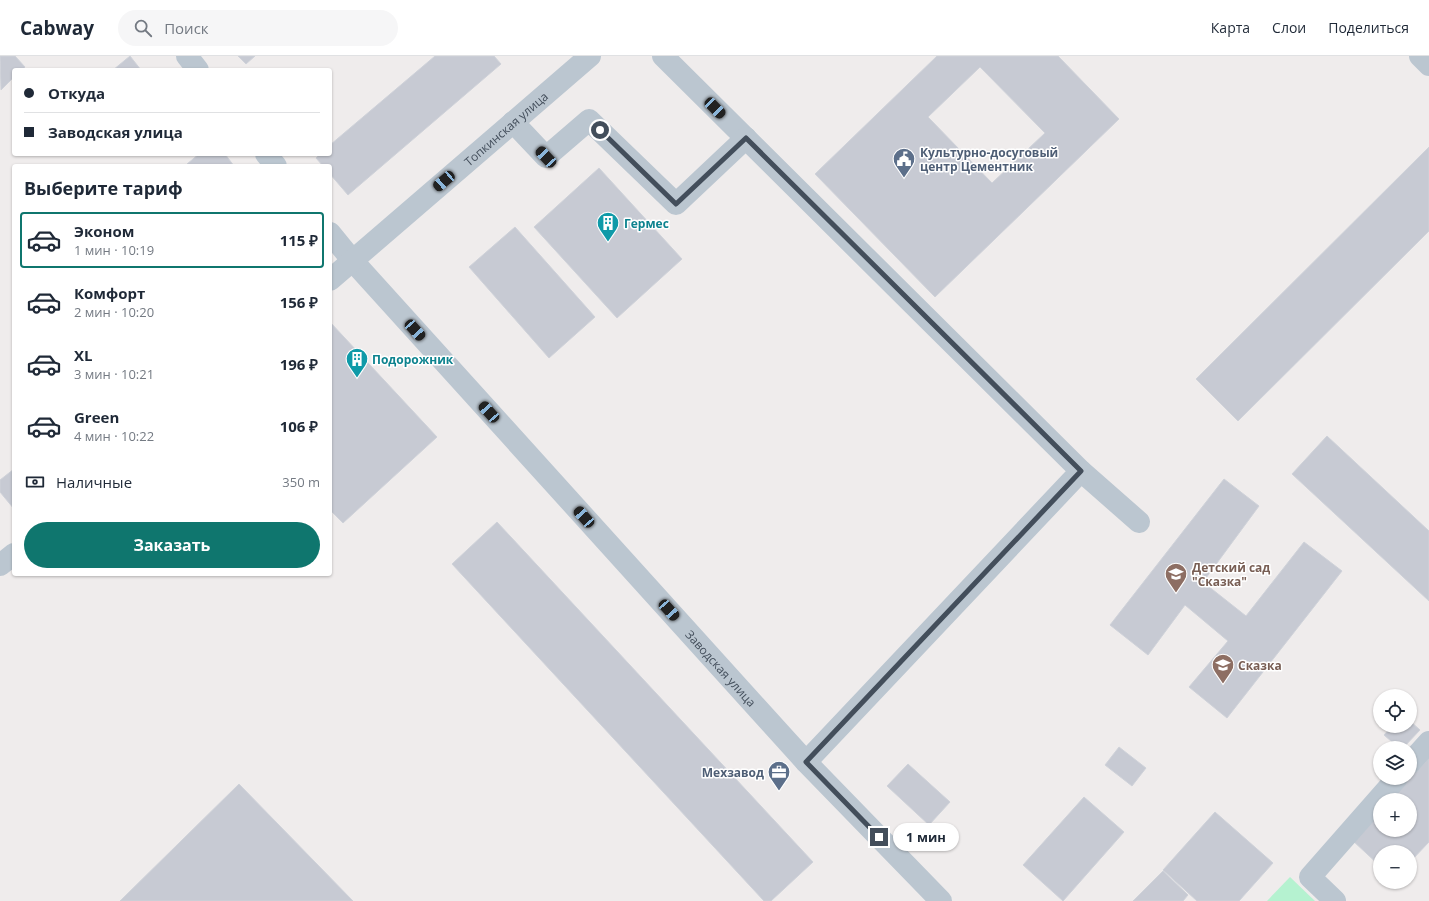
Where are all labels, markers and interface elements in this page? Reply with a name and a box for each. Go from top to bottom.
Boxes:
search box [118,10,398,46]
text: Cabway [20,15,94,41]
icon: search [132,17,154,39]
text: Поиск [164,18,209,38]
text: Карта [1211,18,1250,37]
text: Слои [1272,18,1306,37]
text: Поделиться [1328,18,1409,37]
text: Откуда [48,83,105,103]
street label: Топкинская улица [460,88,551,170]
car [702,95,728,121]
route start [591,121,609,139]
text: Заводская улица [48,122,183,142]
car [533,144,559,170]
place label: Культурно-досуговый центр Цементник [920,144,1058,175]
public building icon: Культурно-досуговый центр Цементник [891,146,917,179]
car [431,169,457,193]
text: Выберите тариф [24,176,183,200]
building icon: Гермес [595,210,621,243]
place label: Гермес [624,215,669,232]
text: Эконом [74,221,134,241]
icon: car [26,222,62,258]
text: 115 ₽ [280,230,318,250]
text: 1 мин · 10:19 [74,241,154,259]
text: Комфорт [74,283,145,303]
icon: car [26,284,62,320]
text: 156 ₽ [280,292,318,312]
text: 2 мин · 10:20 [74,303,154,321]
car [403,317,427,343]
text: XL [74,345,92,365]
icon: car [26,346,62,382]
building icon: Подорожник [344,346,370,379]
place label: Подорожник [372,351,454,368]
text: 196 ₽ [280,354,318,374]
text: 3 мин · 10:21 [74,365,154,383]
car [477,399,501,425]
text: Green [74,407,119,427]
icon: car [26,408,62,444]
text: 106 ₽ [280,416,318,436]
text: 4 мин · 10:22 [74,427,154,445]
icon: cash [24,471,46,493]
text: Наличные [56,472,132,492]
text: 350 m [282,473,320,491]
car [572,504,596,530]
button: Заказать [24,522,320,568]
place label: Детский сад "Сказка" [1192,559,1270,590]
school or university icon: Детский сад "Сказка" [1163,561,1189,594]
car [657,597,681,623]
street label: Заводская улица [682,626,760,710]
school or university icon: Сказка [1210,652,1236,685]
place label: Сказка [1238,657,1282,674]
map controls [1373,689,1417,889]
button: locate [1373,689,1417,733]
button: layers [1373,741,1417,785]
office icon: Мехзавод [766,759,792,792]
place label: Мехзавод [702,764,764,781]
button: + [1373,793,1417,837]
callout: 1 мин [893,823,959,851]
route end [870,828,888,846]
text: 1 мин [906,828,946,846]
button: − [1373,845,1417,889]

